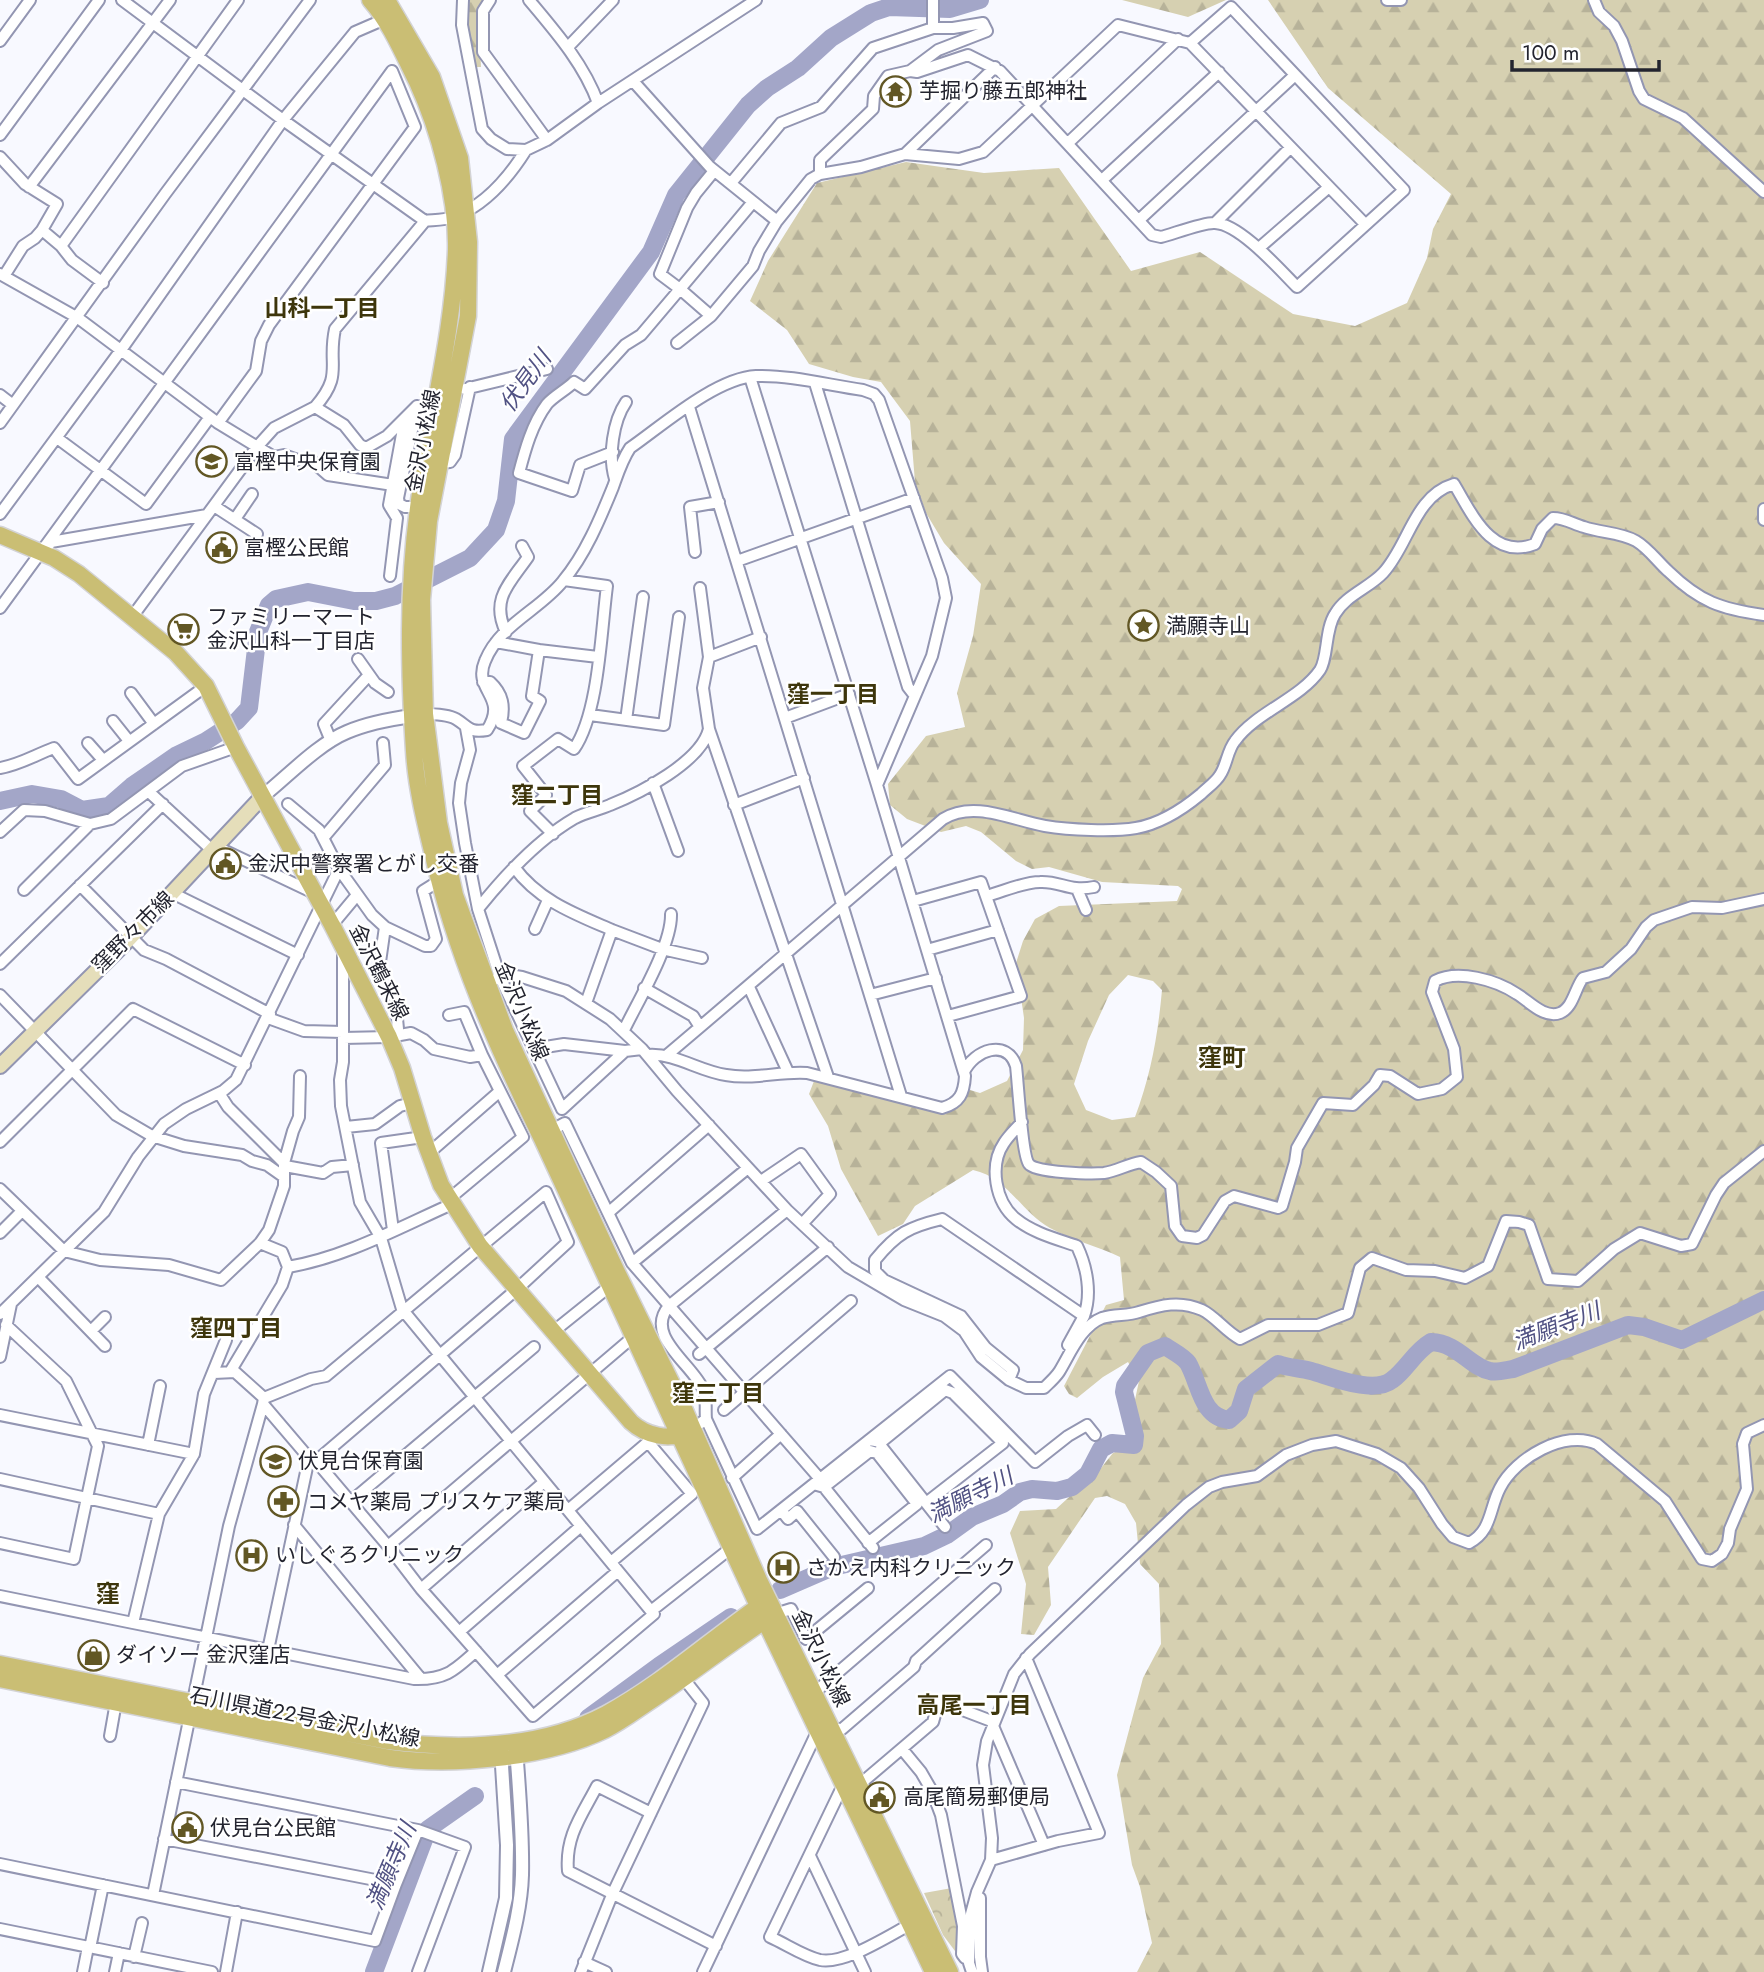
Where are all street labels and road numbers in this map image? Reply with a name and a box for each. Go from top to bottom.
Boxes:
street label: 金沢小松線 [398,387,448,495]
street label: 窪野々市線 [85,884,181,980]
street label: 金沢鶴来線 [342,918,416,1026]
street label: 金沢小松線 [488,957,556,1065]
street label: 金沢小松線 [785,1604,857,1712]
street label: 石川県道22号金沢小松線 [187,1680,423,1754]

